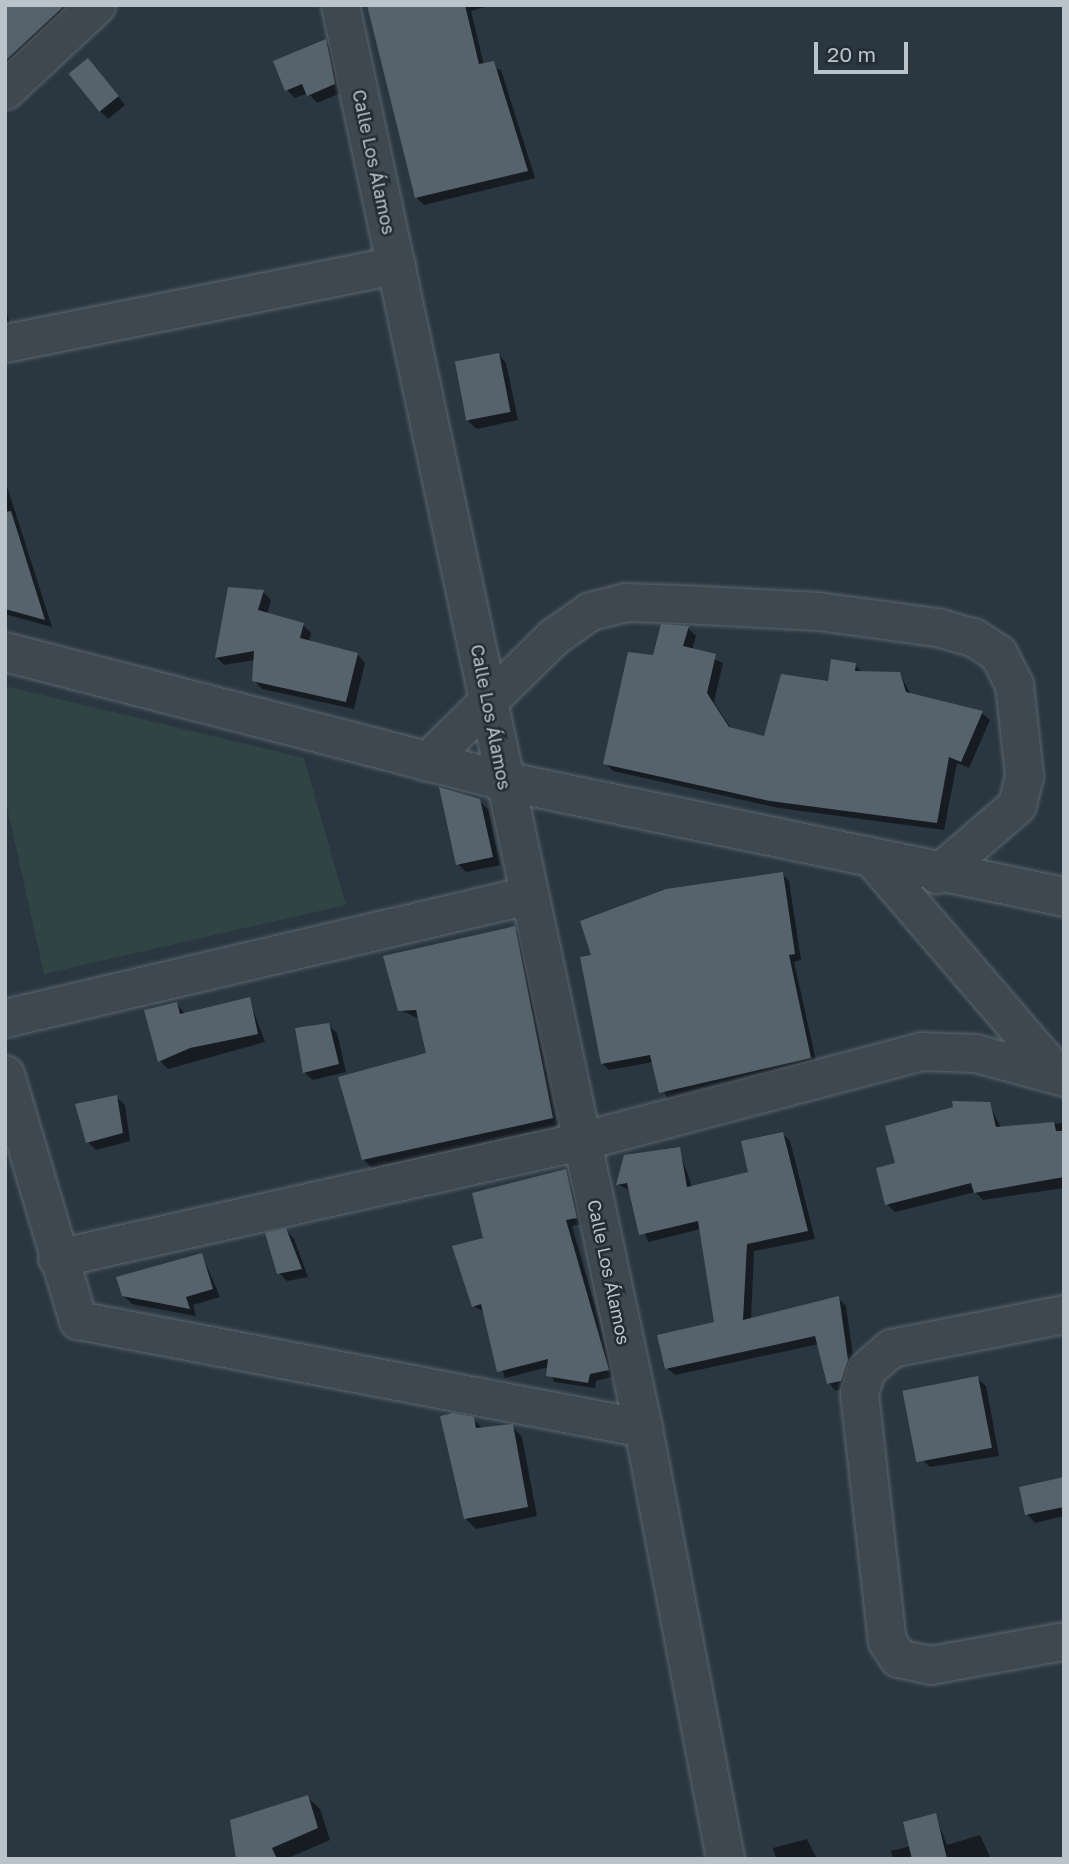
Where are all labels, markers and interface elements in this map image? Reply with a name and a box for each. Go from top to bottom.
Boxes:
scale bar [817,28,912,72]
text: 20 m [827,41,876,67]
street label: Calle Los Álamos [348,88,400,236]
street label: Calle Los Álamos [466,643,516,791]
street label: Calle Los Álamos [583,1198,635,1346]

